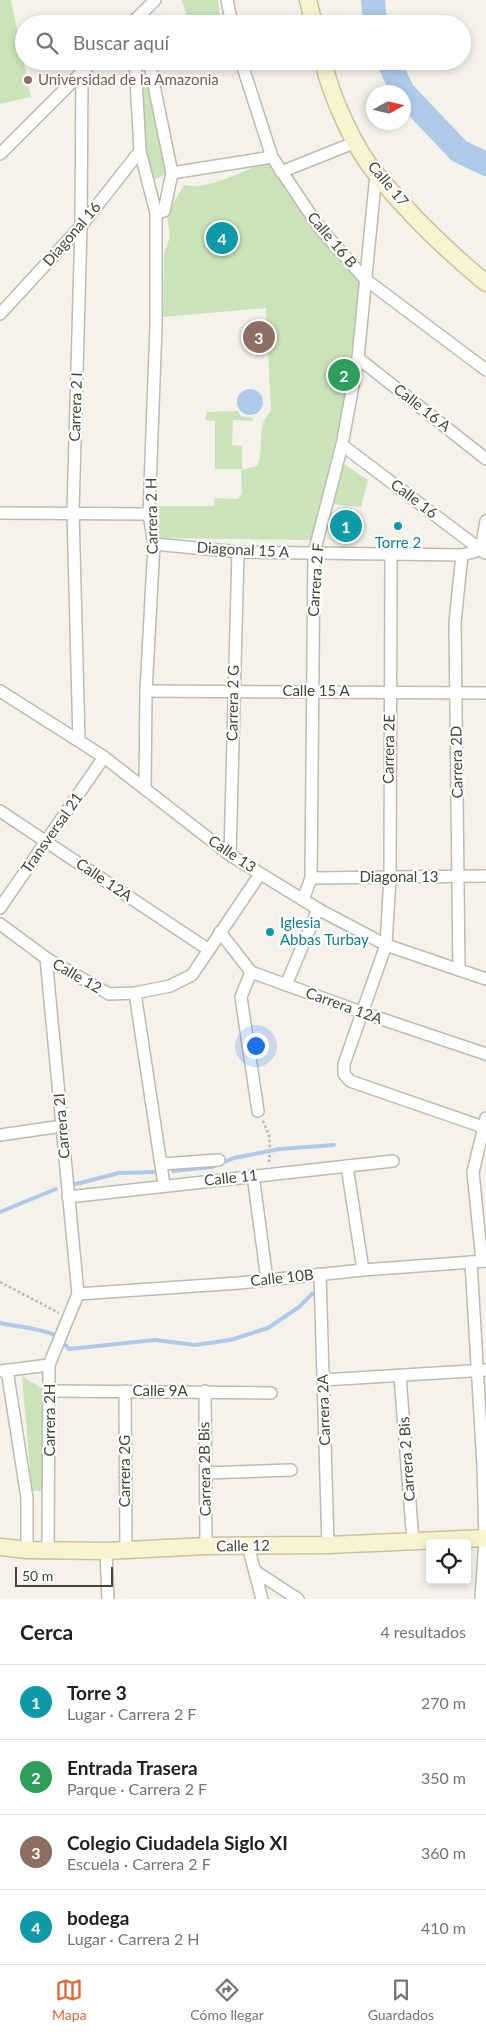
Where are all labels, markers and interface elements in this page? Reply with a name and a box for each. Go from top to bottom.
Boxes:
search box [15,15,471,70]
icon: search [33,29,61,57]
text: Buscar aquí [73,31,169,54]
place label: Universidad de la Amazonia [38,70,219,88]
marker: Universidad de la Amazonia [22,74,34,86]
north arrow [366,85,411,130]
street label: Calle 17 [365,157,413,210]
street label: Diagonal 16 [39,197,104,269]
street label: Calle 16 B [304,208,361,271]
pin: 4 [206,219,238,257]
pin: 3 [243,318,275,356]
pin: 2 [328,356,360,394]
street label: Carrera 2 I [65,372,85,442]
street label: Calle 16 A [391,379,455,436]
street label: Calle 16 [388,475,442,522]
street label: Carrera 2 H [141,478,161,554]
pin: 1 [330,507,362,545]
marker: Torre 2 [392,520,404,532]
place label: Torre 2 [375,533,421,551]
street label: Diagonal 15 A [196,538,291,560]
street label: Carrera 2 F [303,543,327,617]
street label: Carrera 2 G [222,665,242,741]
street label: Calle 15 A [282,681,350,699]
street label: Carrera 2E [378,714,398,784]
street label: Carrera 2D [446,725,466,799]
street label: Transversal 21 [17,789,86,876]
street label: Calle 13 [205,831,260,876]
street label: Calle 12A [73,854,137,905]
street label: Diagonal 13 [359,867,439,885]
place label: Iglesia Abbas Turbay [280,913,369,948]
marker: Iglesia Abbas Turbay [264,926,276,938]
street label: Calle 12 [50,954,105,996]
street label: Carrera 12A [304,983,386,1028]
your location [243,1033,269,1059]
street label: Carrera 2I [49,1093,73,1160]
street label: Calle 11 [203,1165,259,1189]
street label: Calle 10B [249,1265,314,1289]
street label: Carrera 2A [313,1373,333,1446]
street label: Calle 9A [132,1381,188,1399]
street label: Carrera 2H [40,1384,58,1456]
street label: Carrera 2 Bis [394,1416,418,1502]
street label: Carrera 2B Bis [194,1422,214,1516]
street label: Carrera 2G [115,1435,133,1507]
street label: Calle 12 [216,1536,270,1554]
map controls [426,1539,471,1584]
button: locate [426,1539,471,1584]
scale bar [15,1564,112,1587]
text: 50 m [22,1567,53,1584]
text: Cerca [20,1619,73,1644]
text: 4 resultados [380,1622,466,1641]
text: Torre 3 [67,1681,127,1704]
text: 1 [31,1693,41,1712]
text: 270 m [421,1693,466,1712]
text: Lugar · Carrera 2 F [67,1704,196,1723]
text: Entrada Trasera [67,1756,198,1779]
text: 2 [31,1768,41,1787]
text: 350 m [421,1768,466,1787]
text: Parque · Carrera 2 F [67,1779,207,1798]
text: Colegio Ciudadela Siglo XI [67,1831,288,1854]
text: 3 [31,1843,41,1862]
text: 360 m [421,1843,466,1862]
text: Escuela · Carrera 2 F [67,1854,211,1873]
text: bodega [67,1906,129,1929]
text: 4 [31,1918,41,1937]
text: 410 m [421,1918,466,1937]
text: Lugar · Carrera 2 H [67,1929,200,1948]
tab: Mapa [52,1976,86,2023]
tab: Cómo llegar [190,1976,264,2023]
tab: Guardados [368,1976,434,2023]

